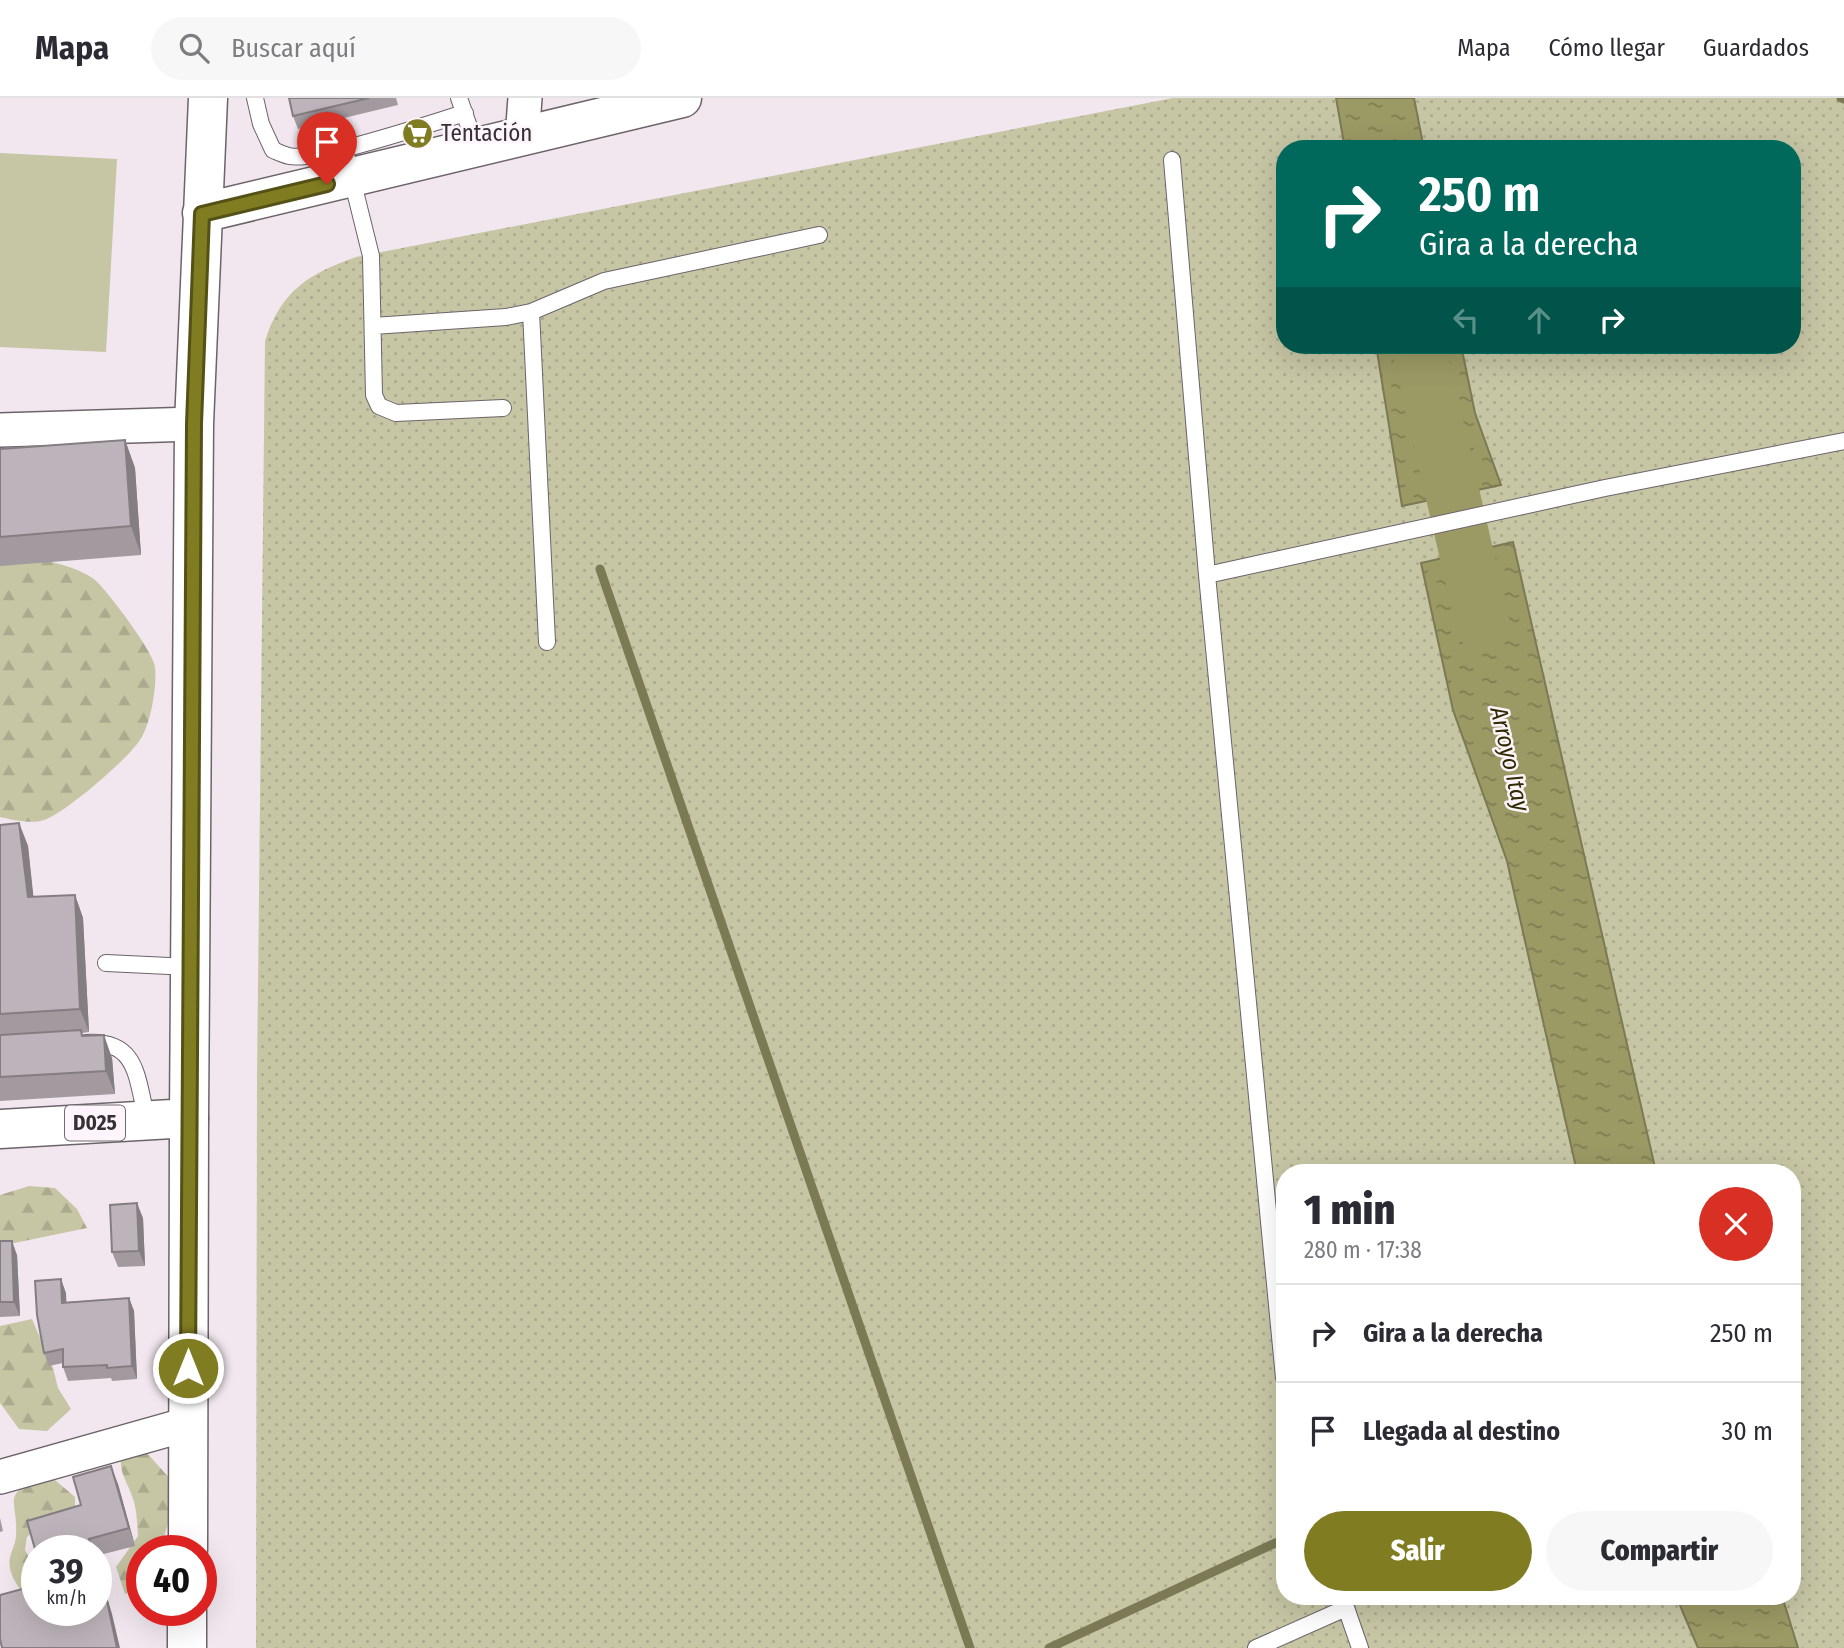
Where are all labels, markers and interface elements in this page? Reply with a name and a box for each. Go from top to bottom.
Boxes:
search box [151,17,641,80]
text: Mapa [35,28,109,68]
icon: search [175,29,213,67]
text: Buscar aquí [231,33,356,64]
text: Mapa [1457,34,1510,62]
text: Cómo llegar [1548,34,1665,62]
text: Guardados [1703,34,1809,62]
pin [297,112,357,184]
supermarket icon: Tentación [401,116,435,150]
place label: Tentación [441,119,532,147]
icon: arrive [308,123,346,161]
text: 250 m [1419,165,1540,224]
icon: right [1304,168,1395,259]
text: Gira a la derecha [1419,225,1639,263]
icon: left [1447,301,1485,339]
icon: ahead [1520,301,1558,339]
icon: right [1593,301,1631,339]
water label: Arroyo Itay [1484,703,1536,815]
road number: D025 [65,1105,125,1140]
text: 1 min [1304,1185,1395,1235]
button: close [1699,1187,1773,1261]
text: 280 m · 17:38 [1304,1236,1422,1264]
icon: right [1304,1314,1342,1352]
text: Gira a la derecha [1363,1318,1543,1349]
text: 250 m [1710,1318,1773,1349]
position arrow [151,1331,225,1405]
icon: arrive [1304,1412,1342,1450]
text: Llegada al destino [1363,1416,1560,1447]
text: 30 m [1722,1416,1773,1447]
button: Salir [1304,1511,1532,1591]
button: Compartir [1546,1511,1773,1591]
speed limit sign: 40 [126,1535,217,1626]
text: 39 [49,1550,84,1592]
text: km/h [46,1587,87,1609]

